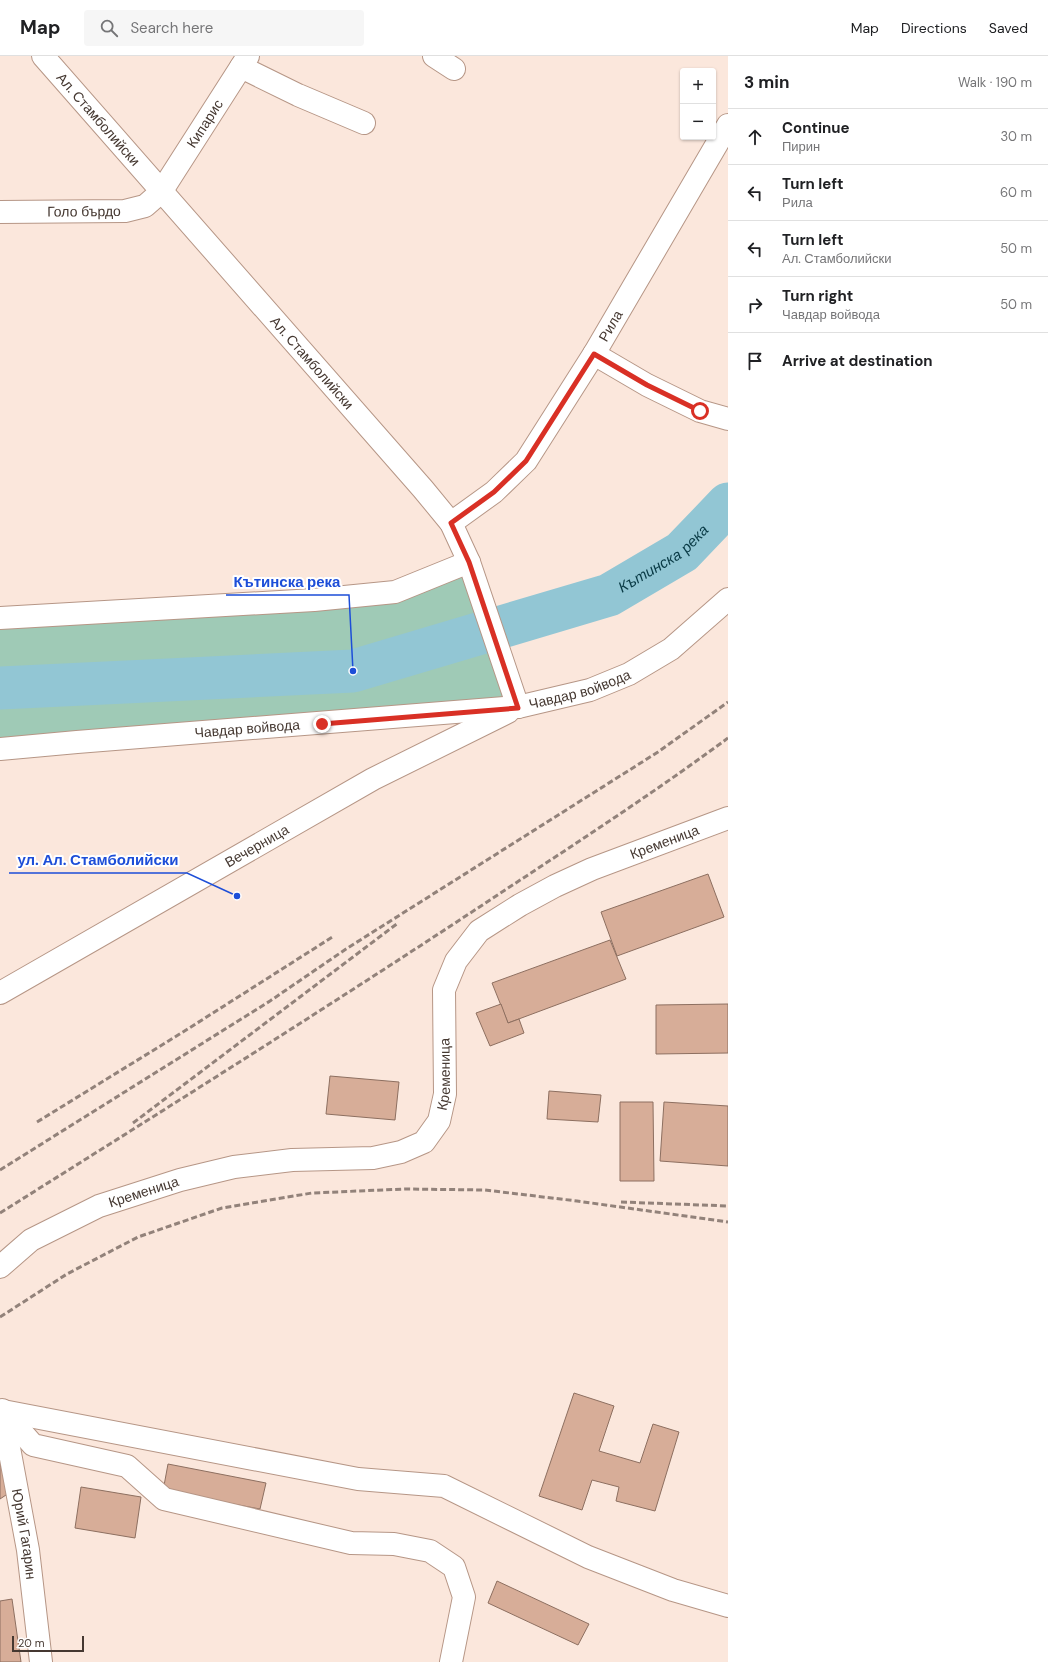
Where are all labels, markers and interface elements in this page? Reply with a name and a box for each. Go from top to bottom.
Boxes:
search box [84,10,364,46]
text: Map [20,15,60,40]
icon: search [98,17,120,39]
text: Search here [130,18,213,38]
text: Map [851,19,879,37]
text: Directions [901,19,967,37]
text: Saved [989,19,1028,37]
map controls [680,68,716,140]
button: + [680,68,716,104]
street label: Ал. Стамболийски [53,69,144,169]
text: 3 min [744,71,789,93]
text: Walk · 190 m [958,74,1032,91]
street label: Кипарис [183,96,227,151]
button: − [680,104,716,140]
text: Continue [782,118,850,138]
icon: ahead [744,126,766,148]
text: 30 m [1000,128,1032,145]
text: Пирин [782,138,820,155]
text: Turn left [782,174,843,194]
icon: left [744,182,766,204]
text: 60 m [1000,184,1032,201]
text: Рила [782,194,813,211]
street label: Голо бърдо [47,202,121,221]
text: Turn left [782,230,843,250]
icon: left [744,238,766,260]
text: 50 m [1000,240,1032,257]
text: Ал. Стамболийски [782,250,891,267]
text: Turn right [782,286,853,306]
icon: right [744,294,766,316]
text: 50 m [1000,296,1032,313]
text: Чавдар войвода [782,306,880,323]
street label: Рила [594,307,627,345]
street label: Ал. Стамболийски [266,312,358,413]
icon: arrive [744,350,766,372]
text: Arrive at destination [782,351,933,371]
route start [691,402,709,420]
water label: Кътинска река [614,520,713,597]
callout: Кътинска река [226,568,349,595]
text: Кътинска река [234,572,341,592]
street label: Чавдар войвода [527,665,633,713]
street label: Чавдар войвода [194,715,301,742]
route end [313,715,331,733]
street label: Вечерница [221,820,292,871]
street label: Кременица [627,821,702,863]
callout: ул. Ал. Стамболийски [9,846,187,873]
text: ул. Ал. Стамболийски [17,850,179,870]
street label: Кременица [433,1038,454,1112]
street label: Кременица [106,1172,181,1211]
street label: Юрий Гагарин [8,1487,40,1580]
scale bar [12,1634,84,1653]
text: 20 m [18,1636,44,1650]

